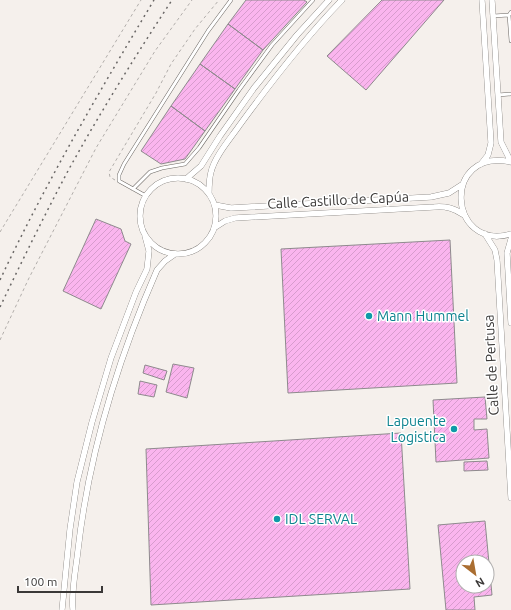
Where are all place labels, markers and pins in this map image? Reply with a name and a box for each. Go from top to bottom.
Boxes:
place label: Mann Hummel [377,308,469,324]
marker: Mann Hummel [364,311,374,321]
place label: Lapuente Logistica [387,413,446,445]
marker: Lapuente Logistica [449,424,459,434]
place label: IDL SERVAL [285,511,357,527]
marker: IDL SERVAL [272,514,282,524]

